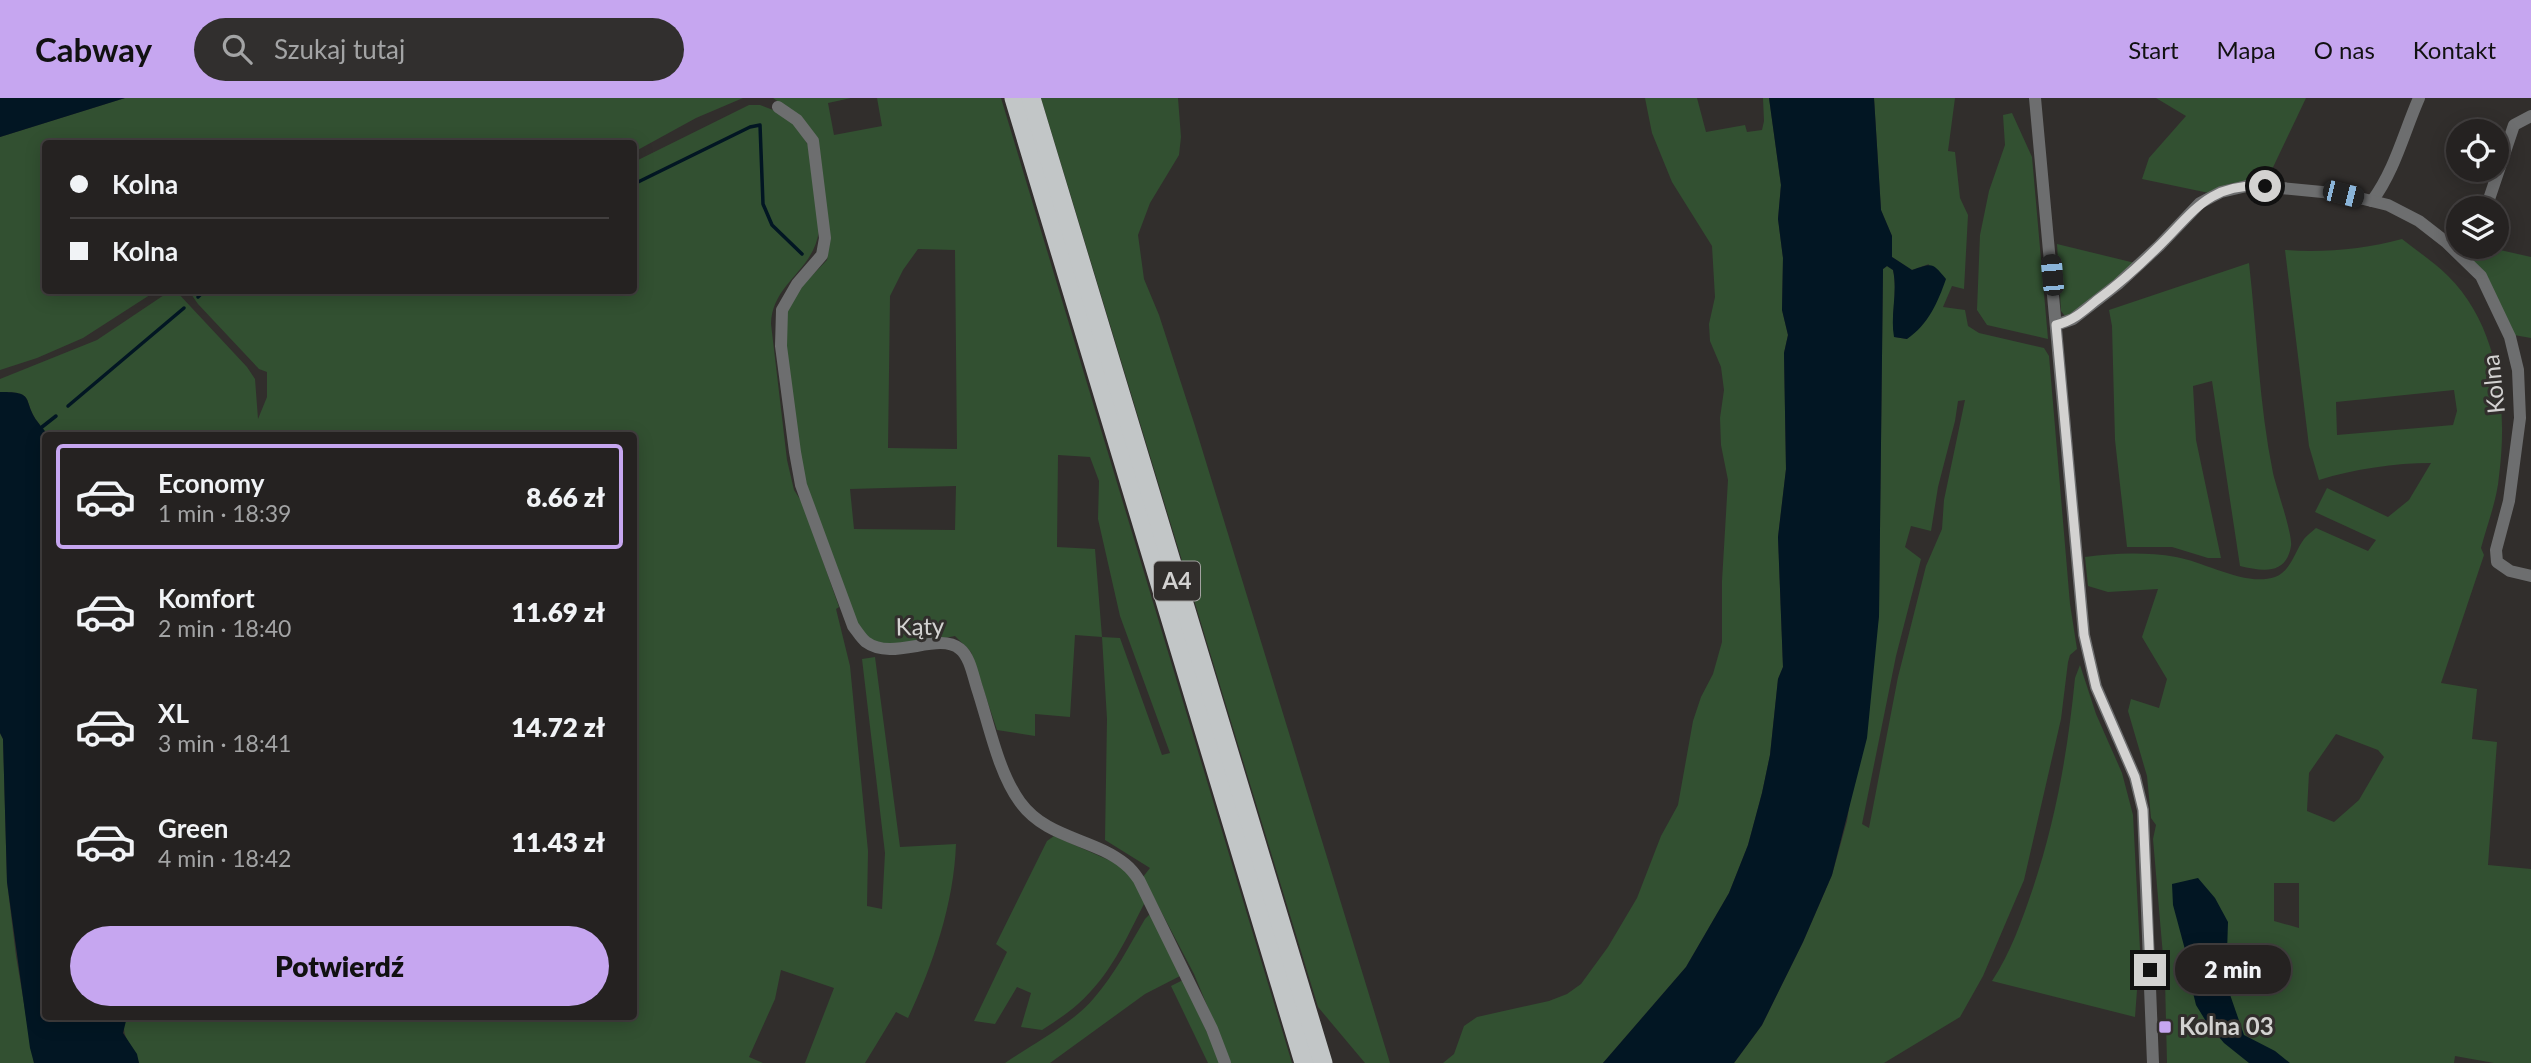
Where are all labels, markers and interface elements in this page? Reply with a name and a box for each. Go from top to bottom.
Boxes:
search box [194,18,684,81]
text: Cabway [35,29,152,69]
icon: search [218,30,256,68]
text: Szukaj tutaj [274,33,405,65]
text: Start [2128,35,2179,64]
text: Mapa [2217,35,2276,64]
text: O nas [2314,35,2375,64]
text: Kontakt [2413,35,2496,64]
map controls [2446,119,2509,259]
button: locate [2446,119,2509,182]
text: Kolna [112,168,178,200]
route start [2249,170,2281,202]
car [2321,179,2366,209]
button: layers [2446,196,2509,259]
text: Kolna [112,235,178,267]
car [2040,253,2065,297]
street label: Kolna [2475,353,2510,415]
icon: car [74,465,137,528]
text: Economy [158,467,264,499]
text: 8.66 zł [526,481,605,513]
text: 1 min · 18:39 [158,499,291,527]
road number: A4 [1154,561,1200,601]
icon: car [74,580,137,643]
text: Komfort [158,582,255,614]
text: 11.69 zł [511,596,605,628]
street label: Kąty [895,611,945,640]
text: 2 min · 18:40 [158,614,291,642]
icon: car [74,695,137,758]
text: XL [158,697,189,729]
text: 14.72 zł [511,711,605,743]
text: 3 min · 18:41 [158,729,291,757]
icon: car [74,810,137,873]
text: Green [158,812,228,844]
text: 11.43 zł [511,826,605,858]
text: 4 min · 18:42 [158,844,291,872]
button: Potwierdź [70,926,609,1006]
callout: 2 min [2174,946,2290,994]
route end [2134,954,2166,986]
text: 2 min [2204,955,2262,983]
place label: Kolna 03 [2179,1011,2274,1040]
marker: Kolna 03 [2157,1019,2173,1035]

